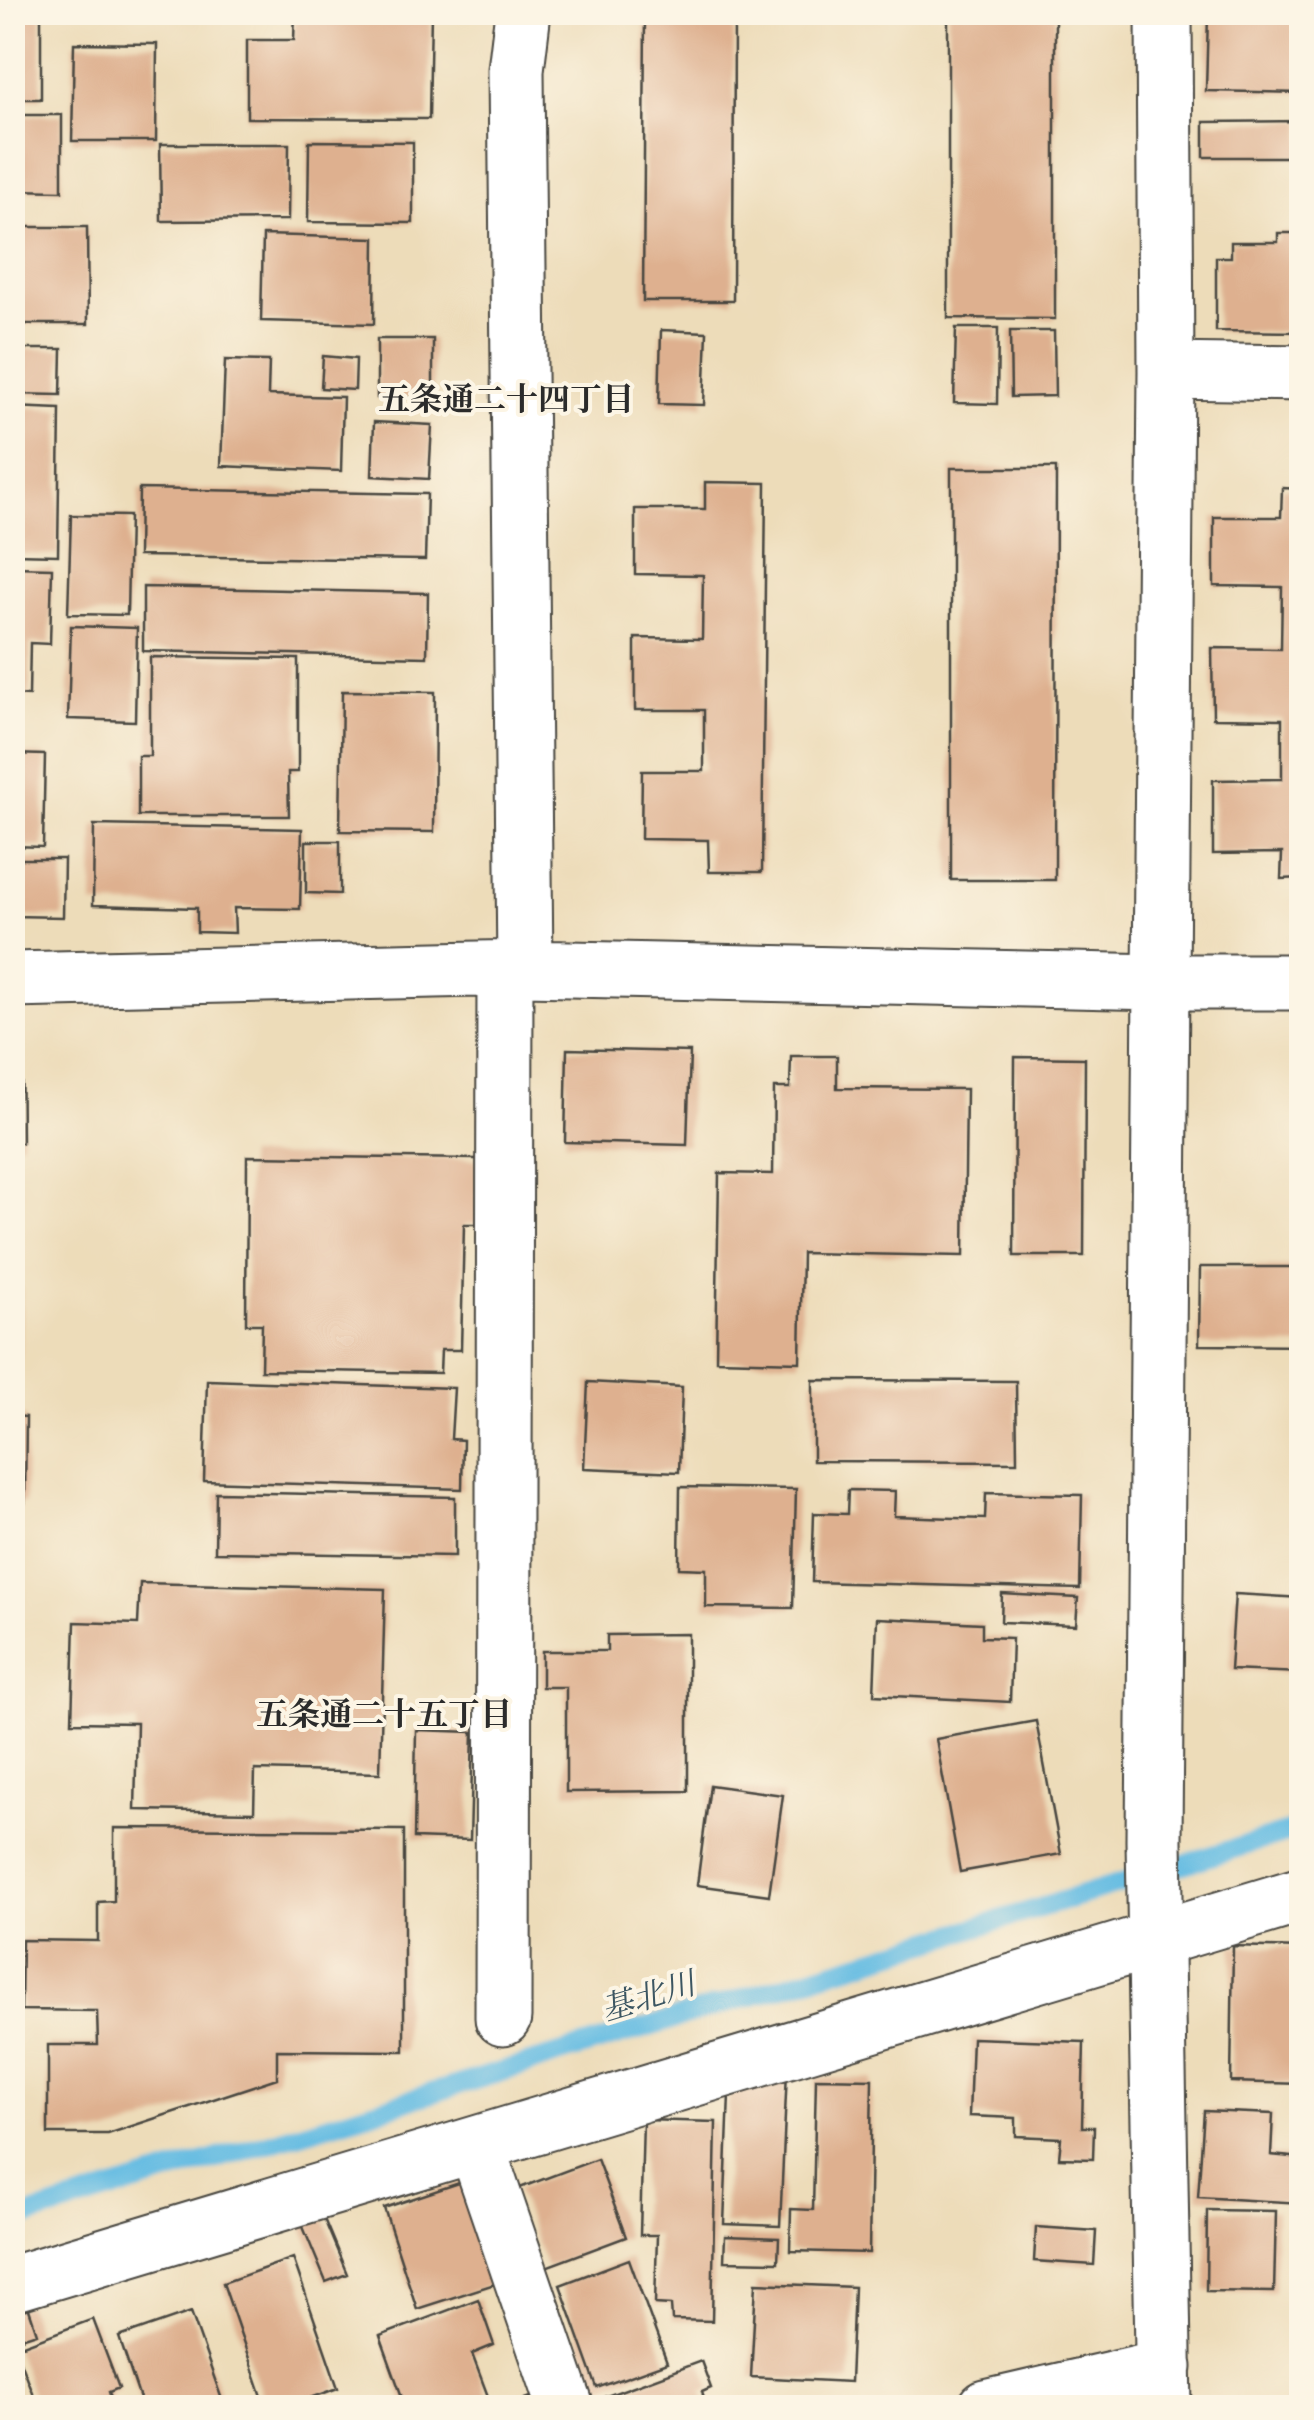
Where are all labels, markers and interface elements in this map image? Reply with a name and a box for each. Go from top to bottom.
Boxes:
district label: 五条通二十四丁目 [378,382,634,418]
district label: 五条通二十五丁目 [256,1697,512,1733]
water label: 基北川 [597,1966,702,2028]

